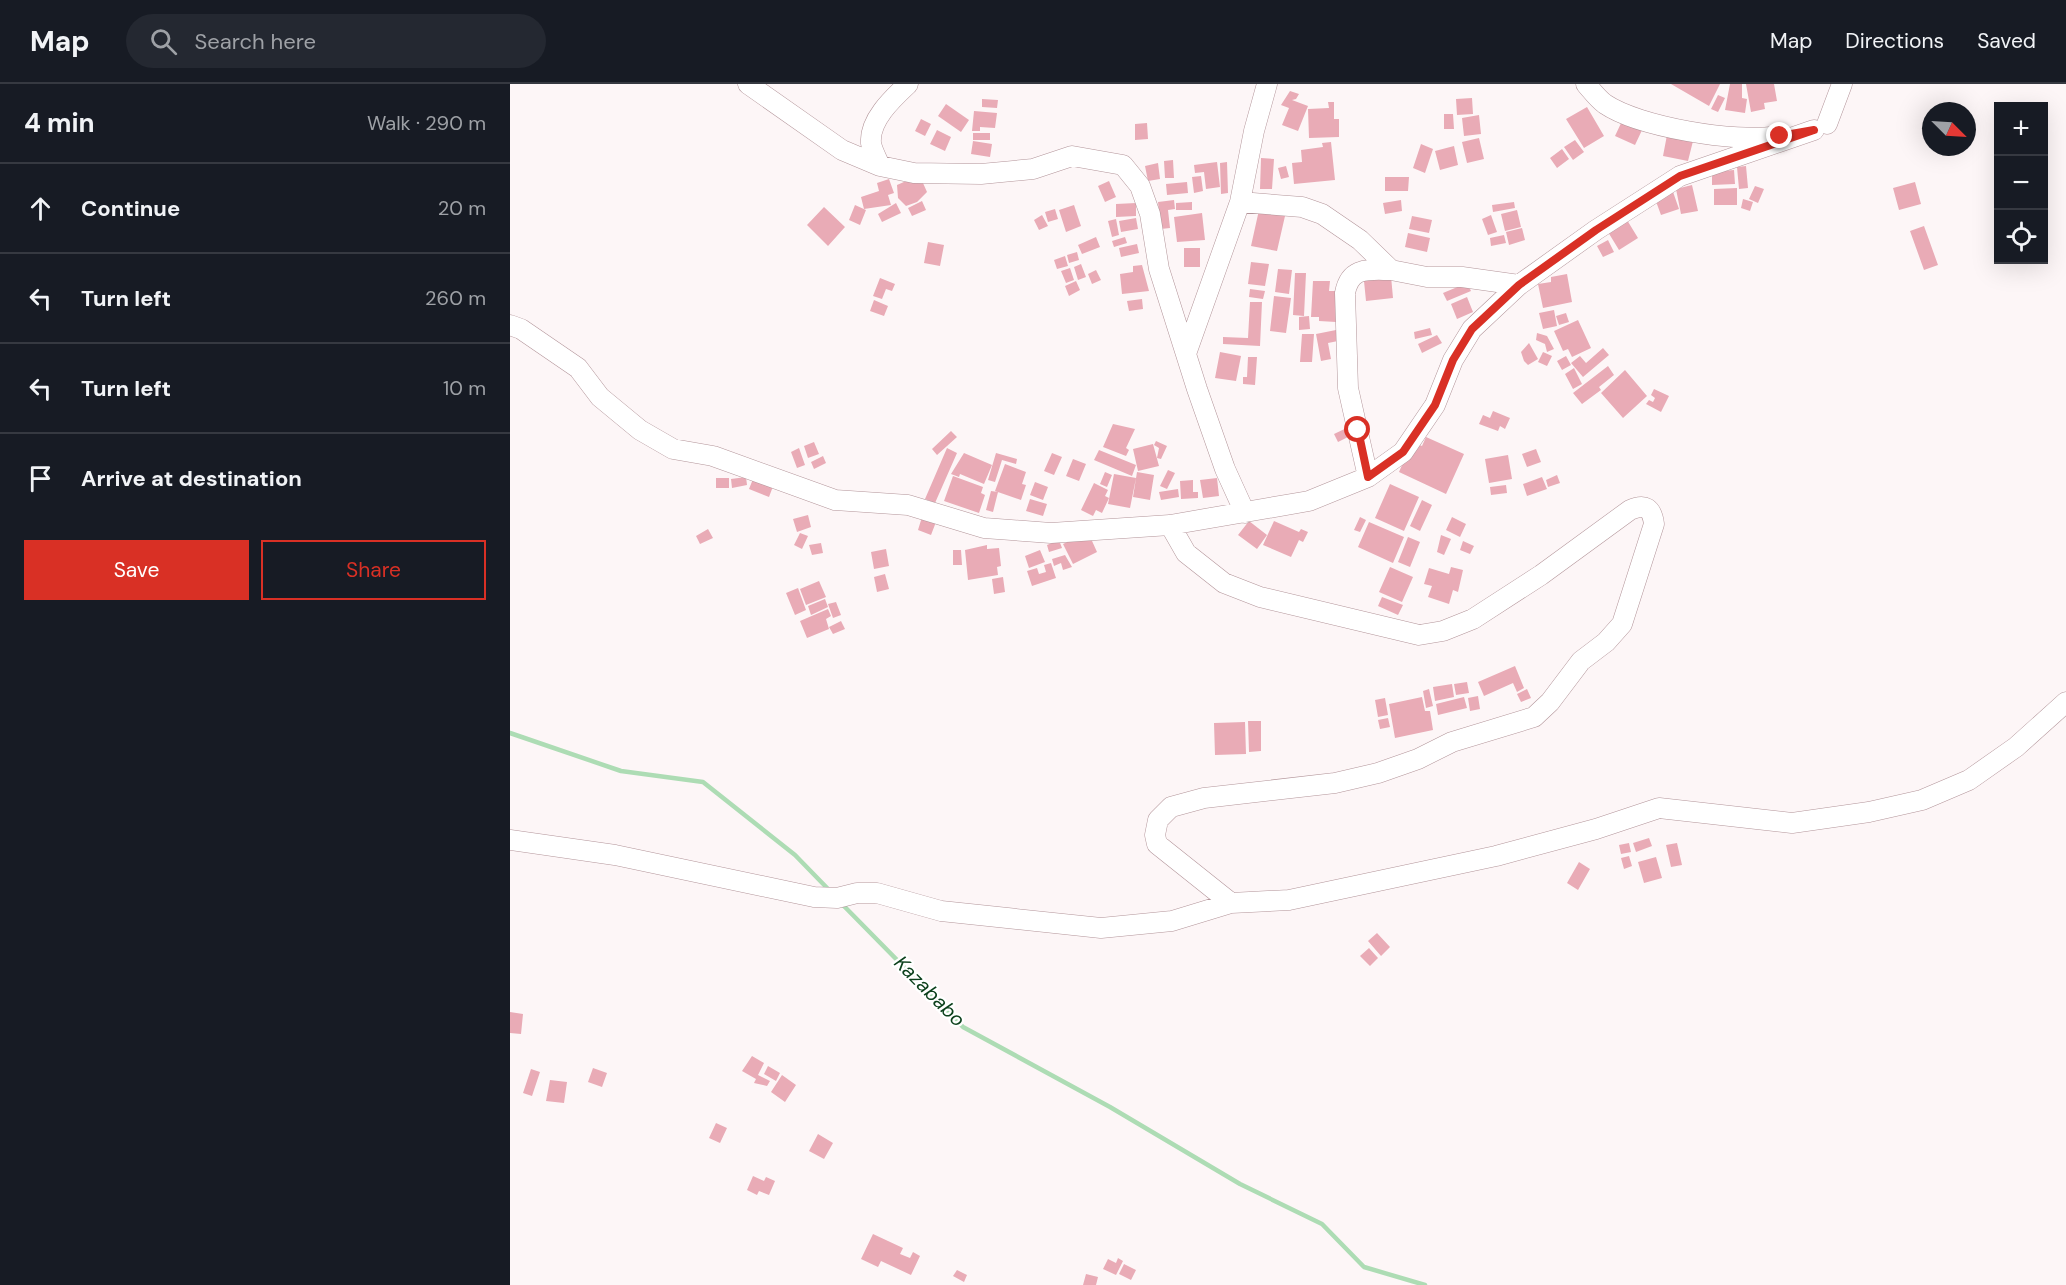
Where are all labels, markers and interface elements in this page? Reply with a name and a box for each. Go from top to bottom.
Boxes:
search box [126,14,546,68]
text: Map [30,23,90,60]
icon: search [147,25,180,58]
text: Search here [195,27,316,56]
text: Map [1770,27,1812,55]
text: Directions [1845,27,1944,55]
text: Saved [1977,27,2036,55]
north arrow [1922,102,1976,156]
map controls [1994,102,2048,264]
button: + [1994,102,2048,156]
text: 4 min [24,106,95,140]
text: Walk · 290 m [367,110,486,136]
route end [1766,122,1792,148]
button: − [1994,156,2048,210]
icon: ahead [24,192,57,225]
text: Continue [81,194,180,223]
text: 20 m [438,195,486,221]
button: locate [1994,210,2048,264]
icon: left [24,282,57,315]
text: Turn left [81,284,171,313]
text: 260 m [425,285,486,311]
icon: left [24,372,57,405]
text: Turn left [81,374,171,403]
text: 10 m [443,375,486,401]
route start [1344,416,1370,442]
icon: arrive [24,462,57,495]
text: Arrive at destination [81,464,302,493]
button: Save [24,540,249,600]
button: Share [261,540,486,600]
water label: Kazababo [889,950,971,1032]

